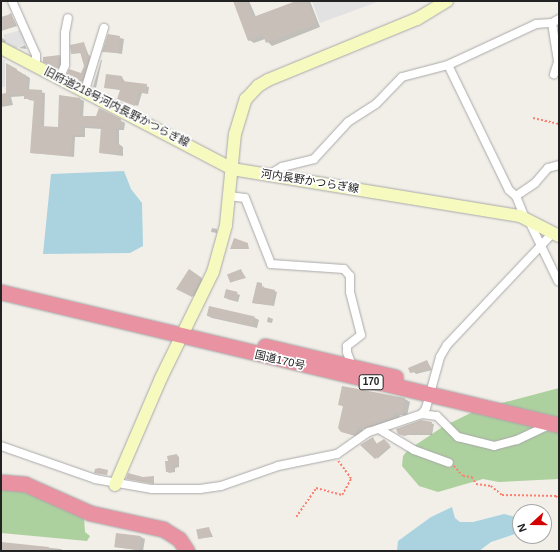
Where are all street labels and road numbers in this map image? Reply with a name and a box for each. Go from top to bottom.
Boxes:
street label: 旧府道218号河内長野かつらぎ線 [42,64,192,150]
street label: 河内長野かつらぎ線 [260,167,360,195]
street label: 国道170号 [253,348,307,372]
road number: 170 [358,374,384,390]

